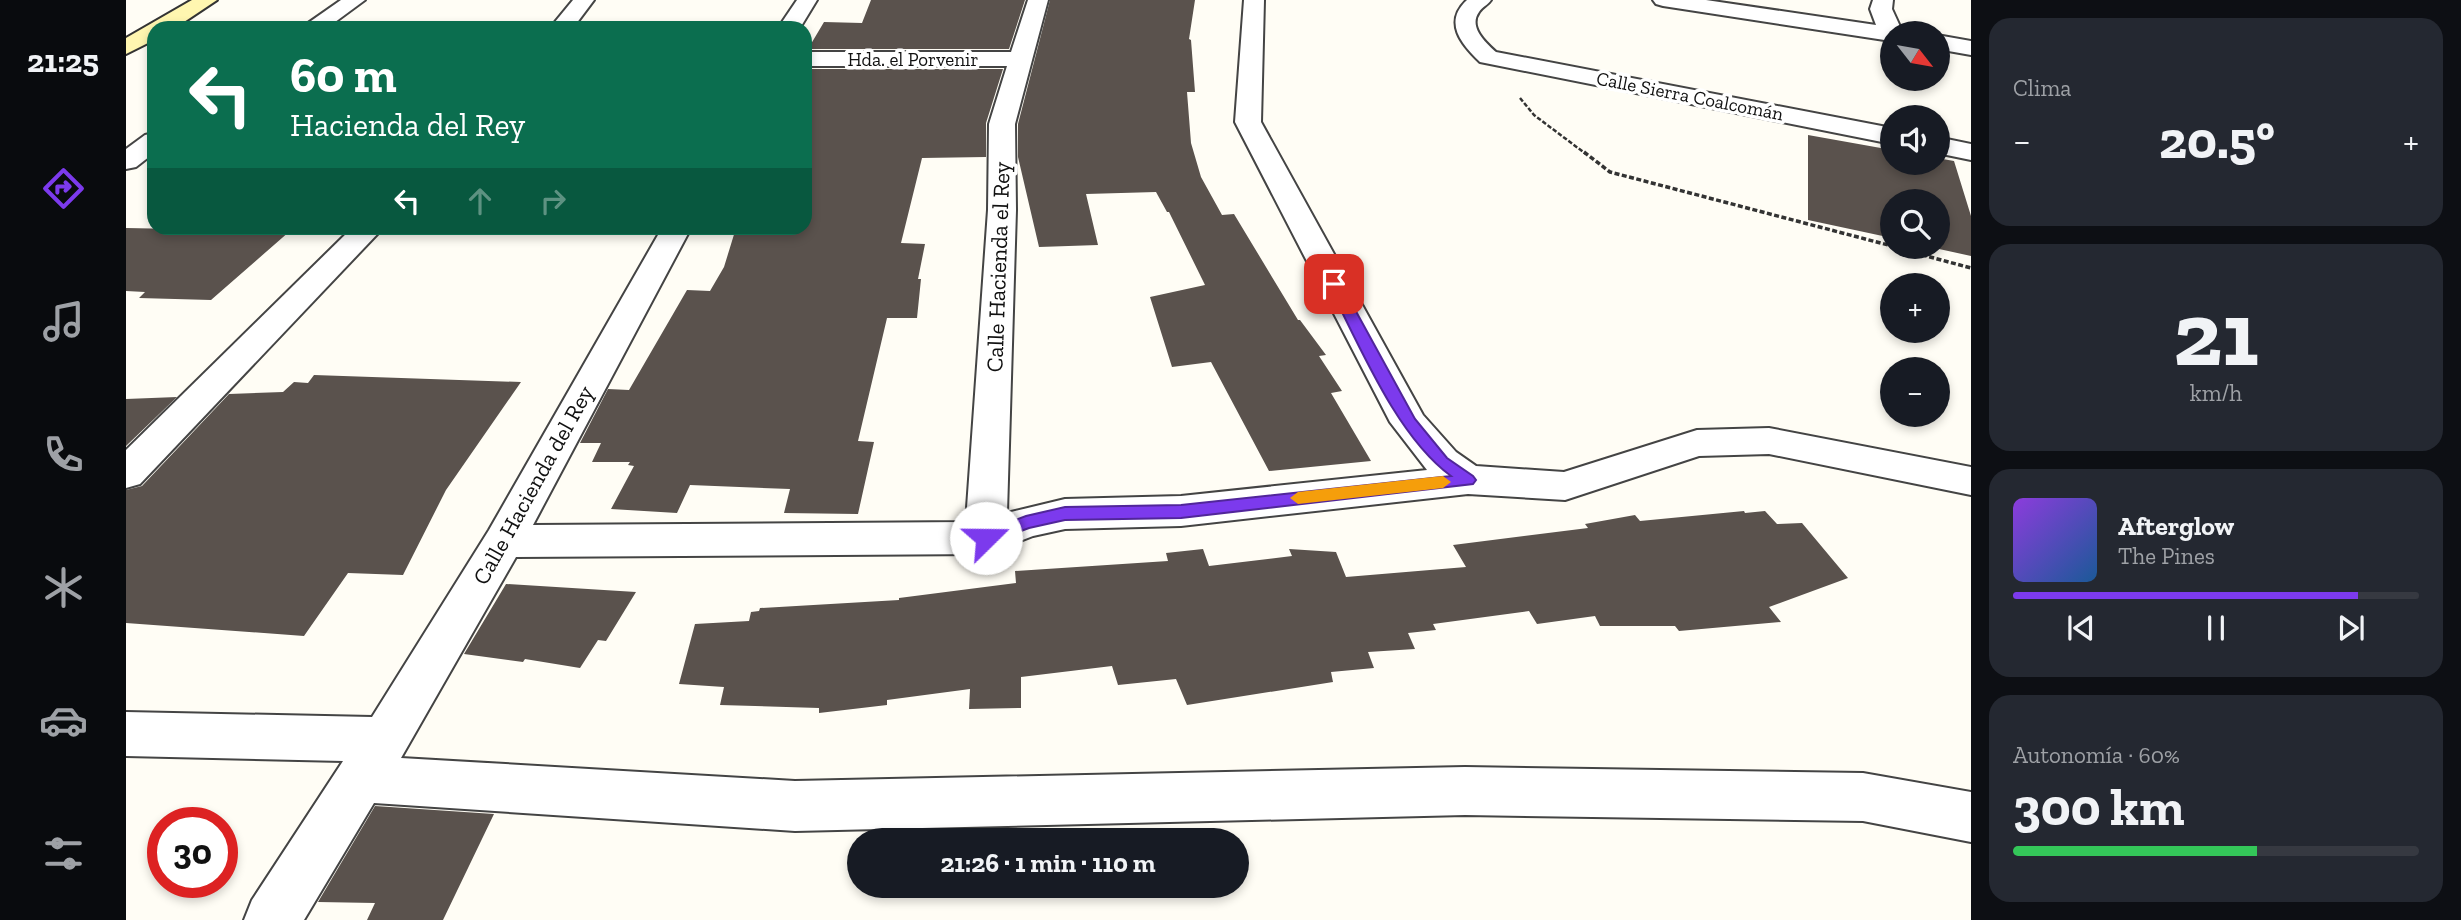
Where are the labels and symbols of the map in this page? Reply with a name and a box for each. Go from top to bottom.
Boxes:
north arrow [1880,21,1950,91]
street label: Hda. el Porvenir [848,48,978,71]
street label: Calle Sierra Coalcomán [1595,67,1785,125]
street label: Calle Hacienda el Rey [980,161,1016,373]
pin [1304,254,1364,314]
street label: Calle Hacienda del Rey [467,380,599,589]
position arrow [949,501,1023,575]
speed limit sign: 30 [147,807,238,898]

